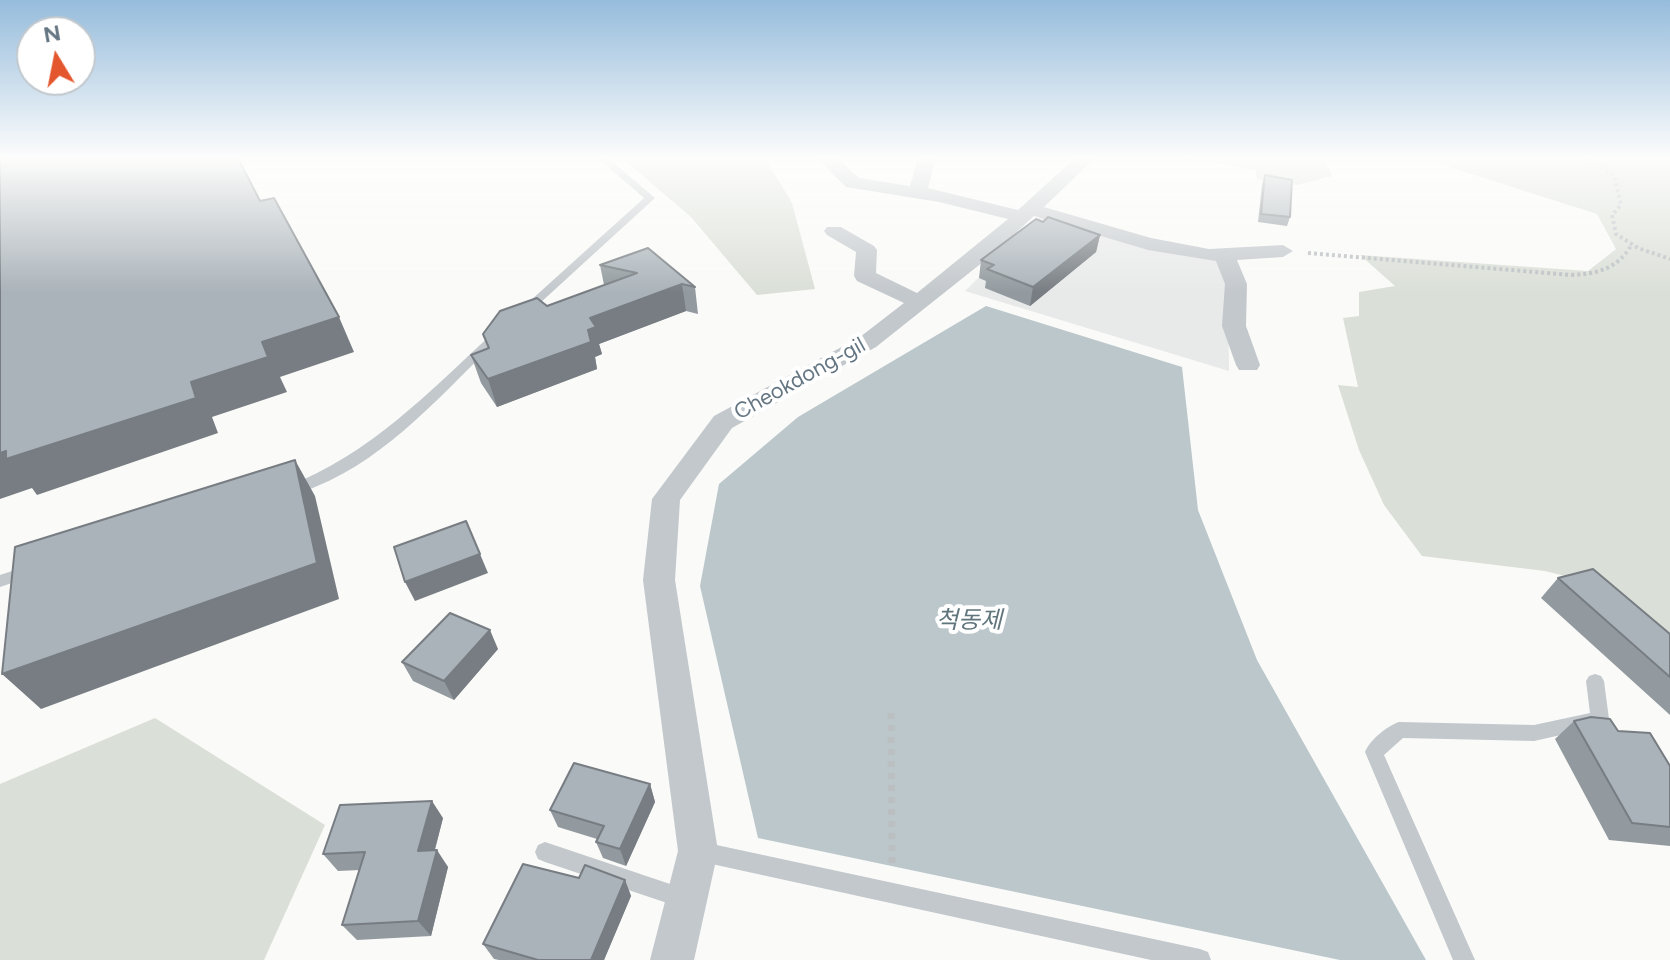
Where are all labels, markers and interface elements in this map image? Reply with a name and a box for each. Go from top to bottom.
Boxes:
north arrow [16,16,96,96]
text: N [41,19,63,49]
street label: Cheokdong-gil [730,332,870,426]
water label: 척동제 [936,607,1002,635]

